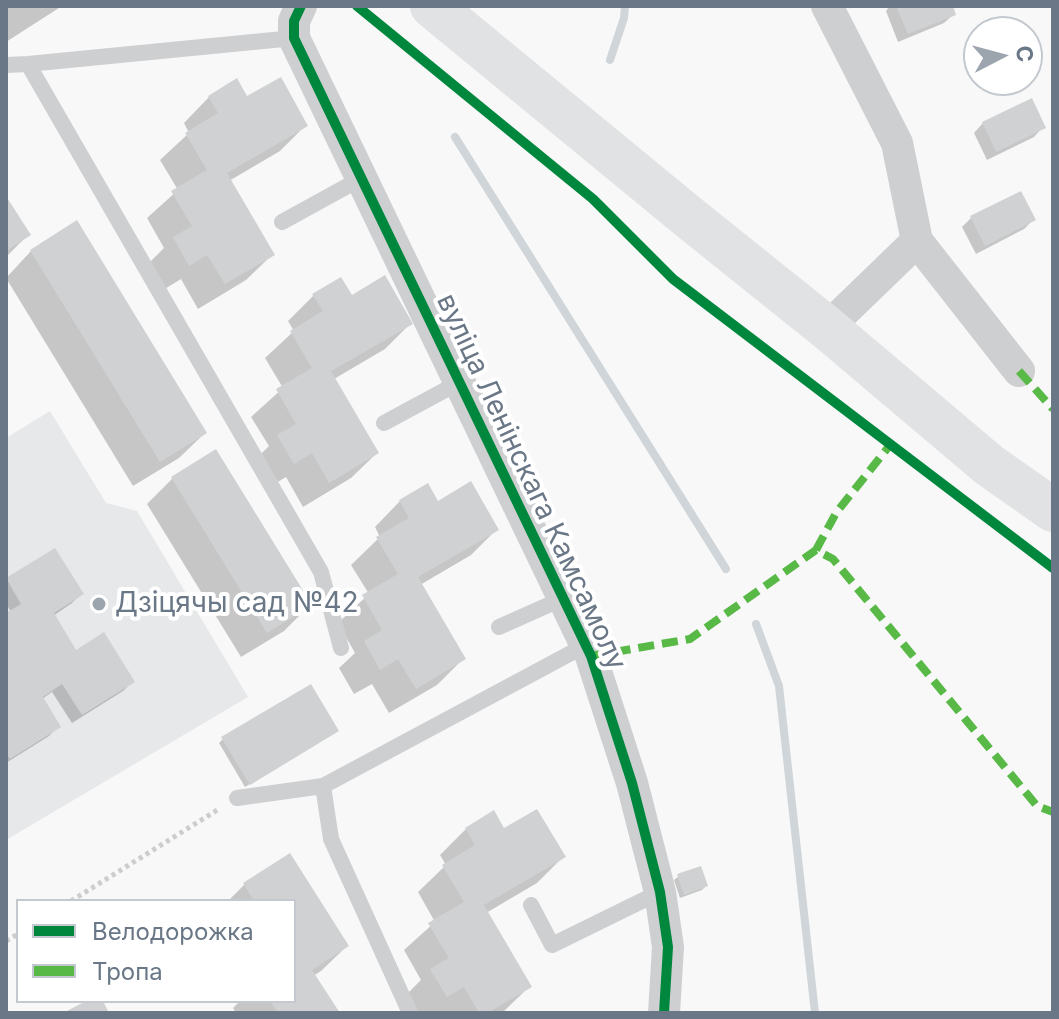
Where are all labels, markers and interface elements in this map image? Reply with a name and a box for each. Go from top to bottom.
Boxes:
north arrow [963,16,1043,96]
text: С [1011,44,1039,63]
street label: вуліца Ленінскага Камсамолу [429,289,633,675]
place label: Дзіцячы сад №42 [115,587,359,621]
marker: Дзіцячы сад №42 [90,595,108,613]
legend [16,899,296,1003]
text: Велодорожка [92,917,254,946]
text: Тропа [92,957,163,986]

